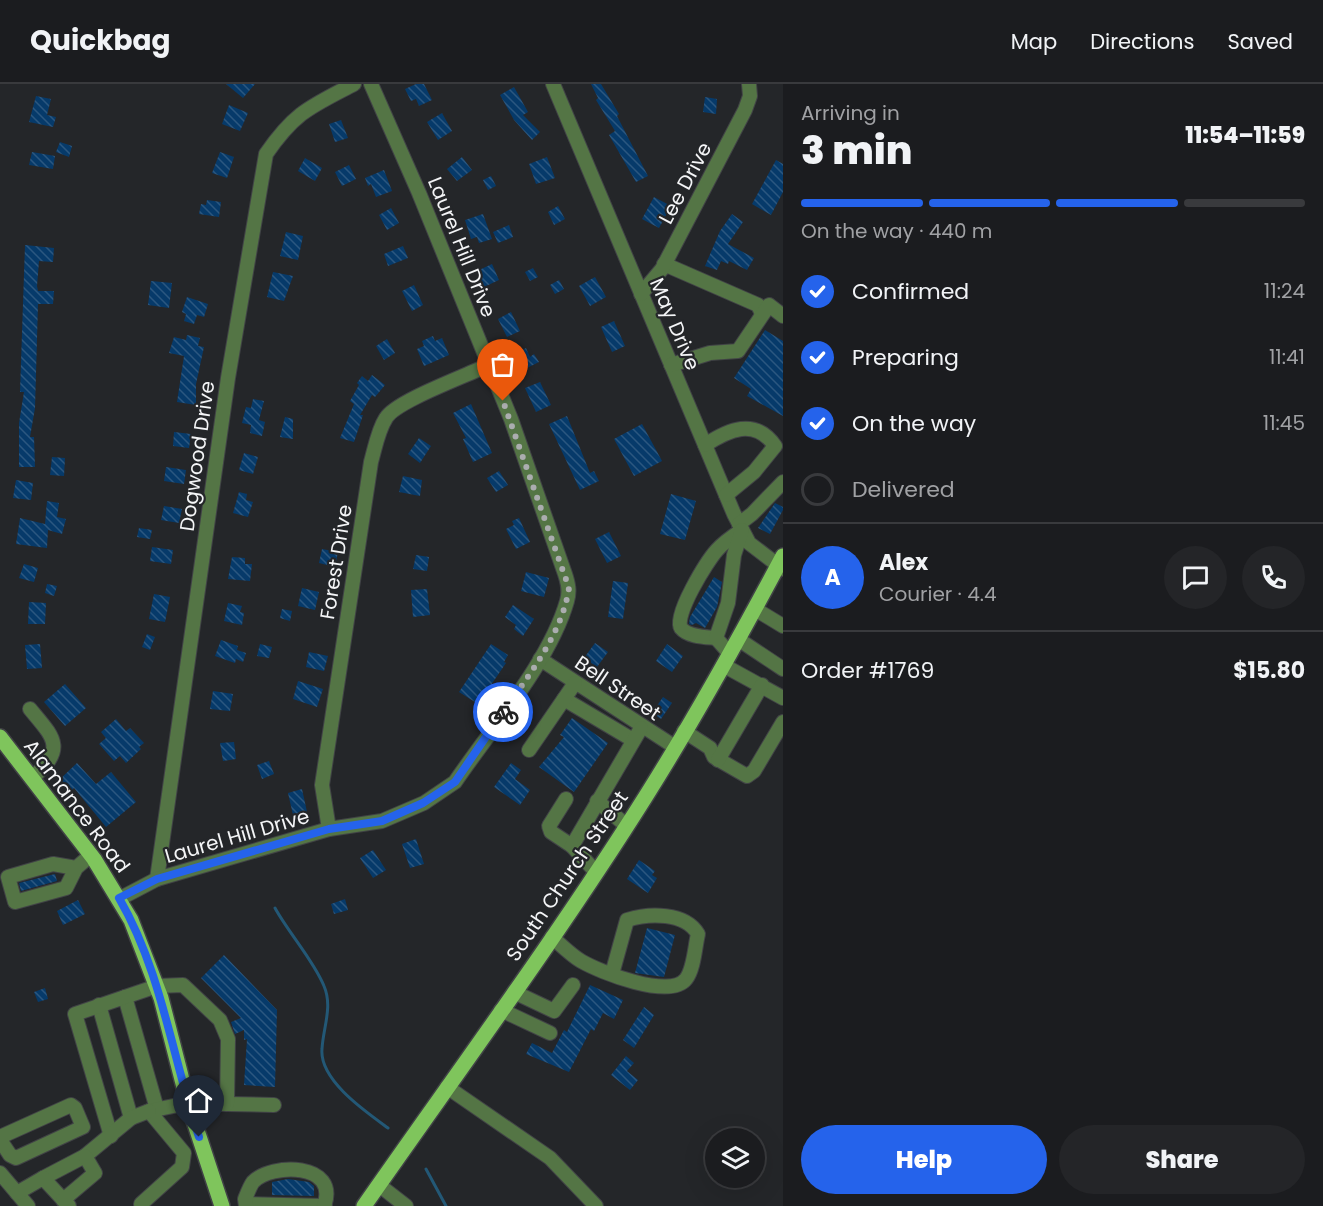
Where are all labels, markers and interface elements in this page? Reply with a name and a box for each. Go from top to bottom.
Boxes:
text: Quickbag [30,21,170,60]
text: Map [1011,27,1057,56]
text: Directions [1090,27,1194,56]
text: Saved [1227,27,1293,56]
text: Arriving in [801,99,900,127]
text: 11:54–11:59 [1185,120,1305,151]
text: 3 min [801,123,913,178]
street label: Lee Drive [652,137,718,229]
street label: Laurel Hill Drive [421,173,503,321]
text: On the way · 440 m [801,217,992,245]
street label: May Drive [643,274,707,374]
icon: check [801,275,834,308]
text: Confirmed [852,276,969,307]
text: 11:24 [1264,277,1305,305]
pin [477,339,528,401]
icon: check [801,341,834,374]
text: Preparing [852,342,959,373]
text: 11:41 [1269,343,1305,371]
icon: bag [486,348,519,381]
street label: Dogwood Drive [173,379,221,533]
icon: check [801,407,834,440]
text: On the way [852,408,976,439]
text: 11:45 [1263,409,1305,437]
text: Delivered [852,474,955,505]
street label: Forest Drive [313,503,359,621]
button: chat [1164,546,1227,609]
button: phone [1242,546,1305,609]
text: Alex [879,547,928,578]
text: A [824,562,841,593]
text: Courier · 4.4 [879,580,997,608]
street label: Bell Street [569,649,667,727]
text: Order #1769 [801,655,934,686]
text: $15.80 [1233,655,1305,686]
courier [473,682,533,742]
icon: bike [487,696,520,729]
street label: Alamance Road [17,733,137,879]
street label: South Church Street [499,785,635,967]
street label: Laurel Hill Drive [161,802,313,870]
pin [173,1075,224,1137]
icon: home [182,1084,215,1117]
button: Help [801,1125,1047,1194]
button: Share [1059,1125,1305,1194]
map controls [705,1128,765,1188]
button: layers [705,1128,765,1188]

